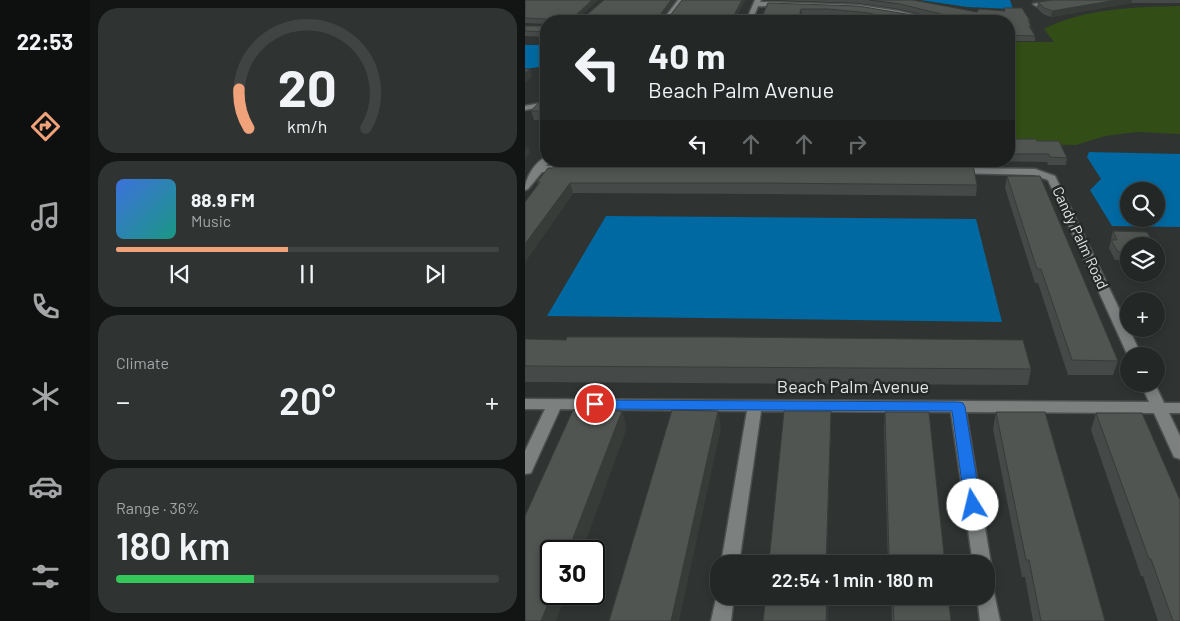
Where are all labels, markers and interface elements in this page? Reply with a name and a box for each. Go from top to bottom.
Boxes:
text: 22:53 [17,28,73,54]
text: 40 m [648,34,725,76]
icon: left [565,35,630,100]
text: 20 [278,55,337,117]
text: Beach Palm Avenue [648,76,834,102]
icon: directions [28,109,63,144]
text: km/h [287,115,328,137]
icon: left [684,130,712,158]
icon: ahead [737,130,765,158]
icon: ahead [790,130,818,158]
icon: right [843,130,871,158]
map controls [1120,182,1165,392]
button: search [1120,182,1165,227]
street label: Candy Palm Road [1049,183,1113,292]
text: 88.9 FM [191,188,255,211]
icon: music [28,199,63,234]
text: Music [191,211,231,230]
button: layers [1120,237,1165,282]
icon: previous [166,260,194,288]
icon: pause [293,260,321,288]
icon: next [421,260,449,288]
icon: phone [28,289,63,324]
button: + [1120,292,1165,337]
button: − [1120,347,1165,392]
text: Climate [116,353,169,372]
street label: Beach Palm Avenue [777,375,929,397]
text: 20° [279,377,336,423]
icon: climate [28,379,63,414]
pin [574,383,616,425]
text: − [116,384,130,418]
text: + [485,384,499,418]
icon: arrive [581,390,609,418]
icon: car [28,469,63,504]
position arrow [946,478,998,530]
text: Range · 36% [116,498,200,517]
text: 180 km [116,522,230,568]
speed limit sign: 30 [540,540,605,605]
icon: filters [28,559,63,594]
text: 22:54 · 1 min · 180 m [772,568,933,591]

